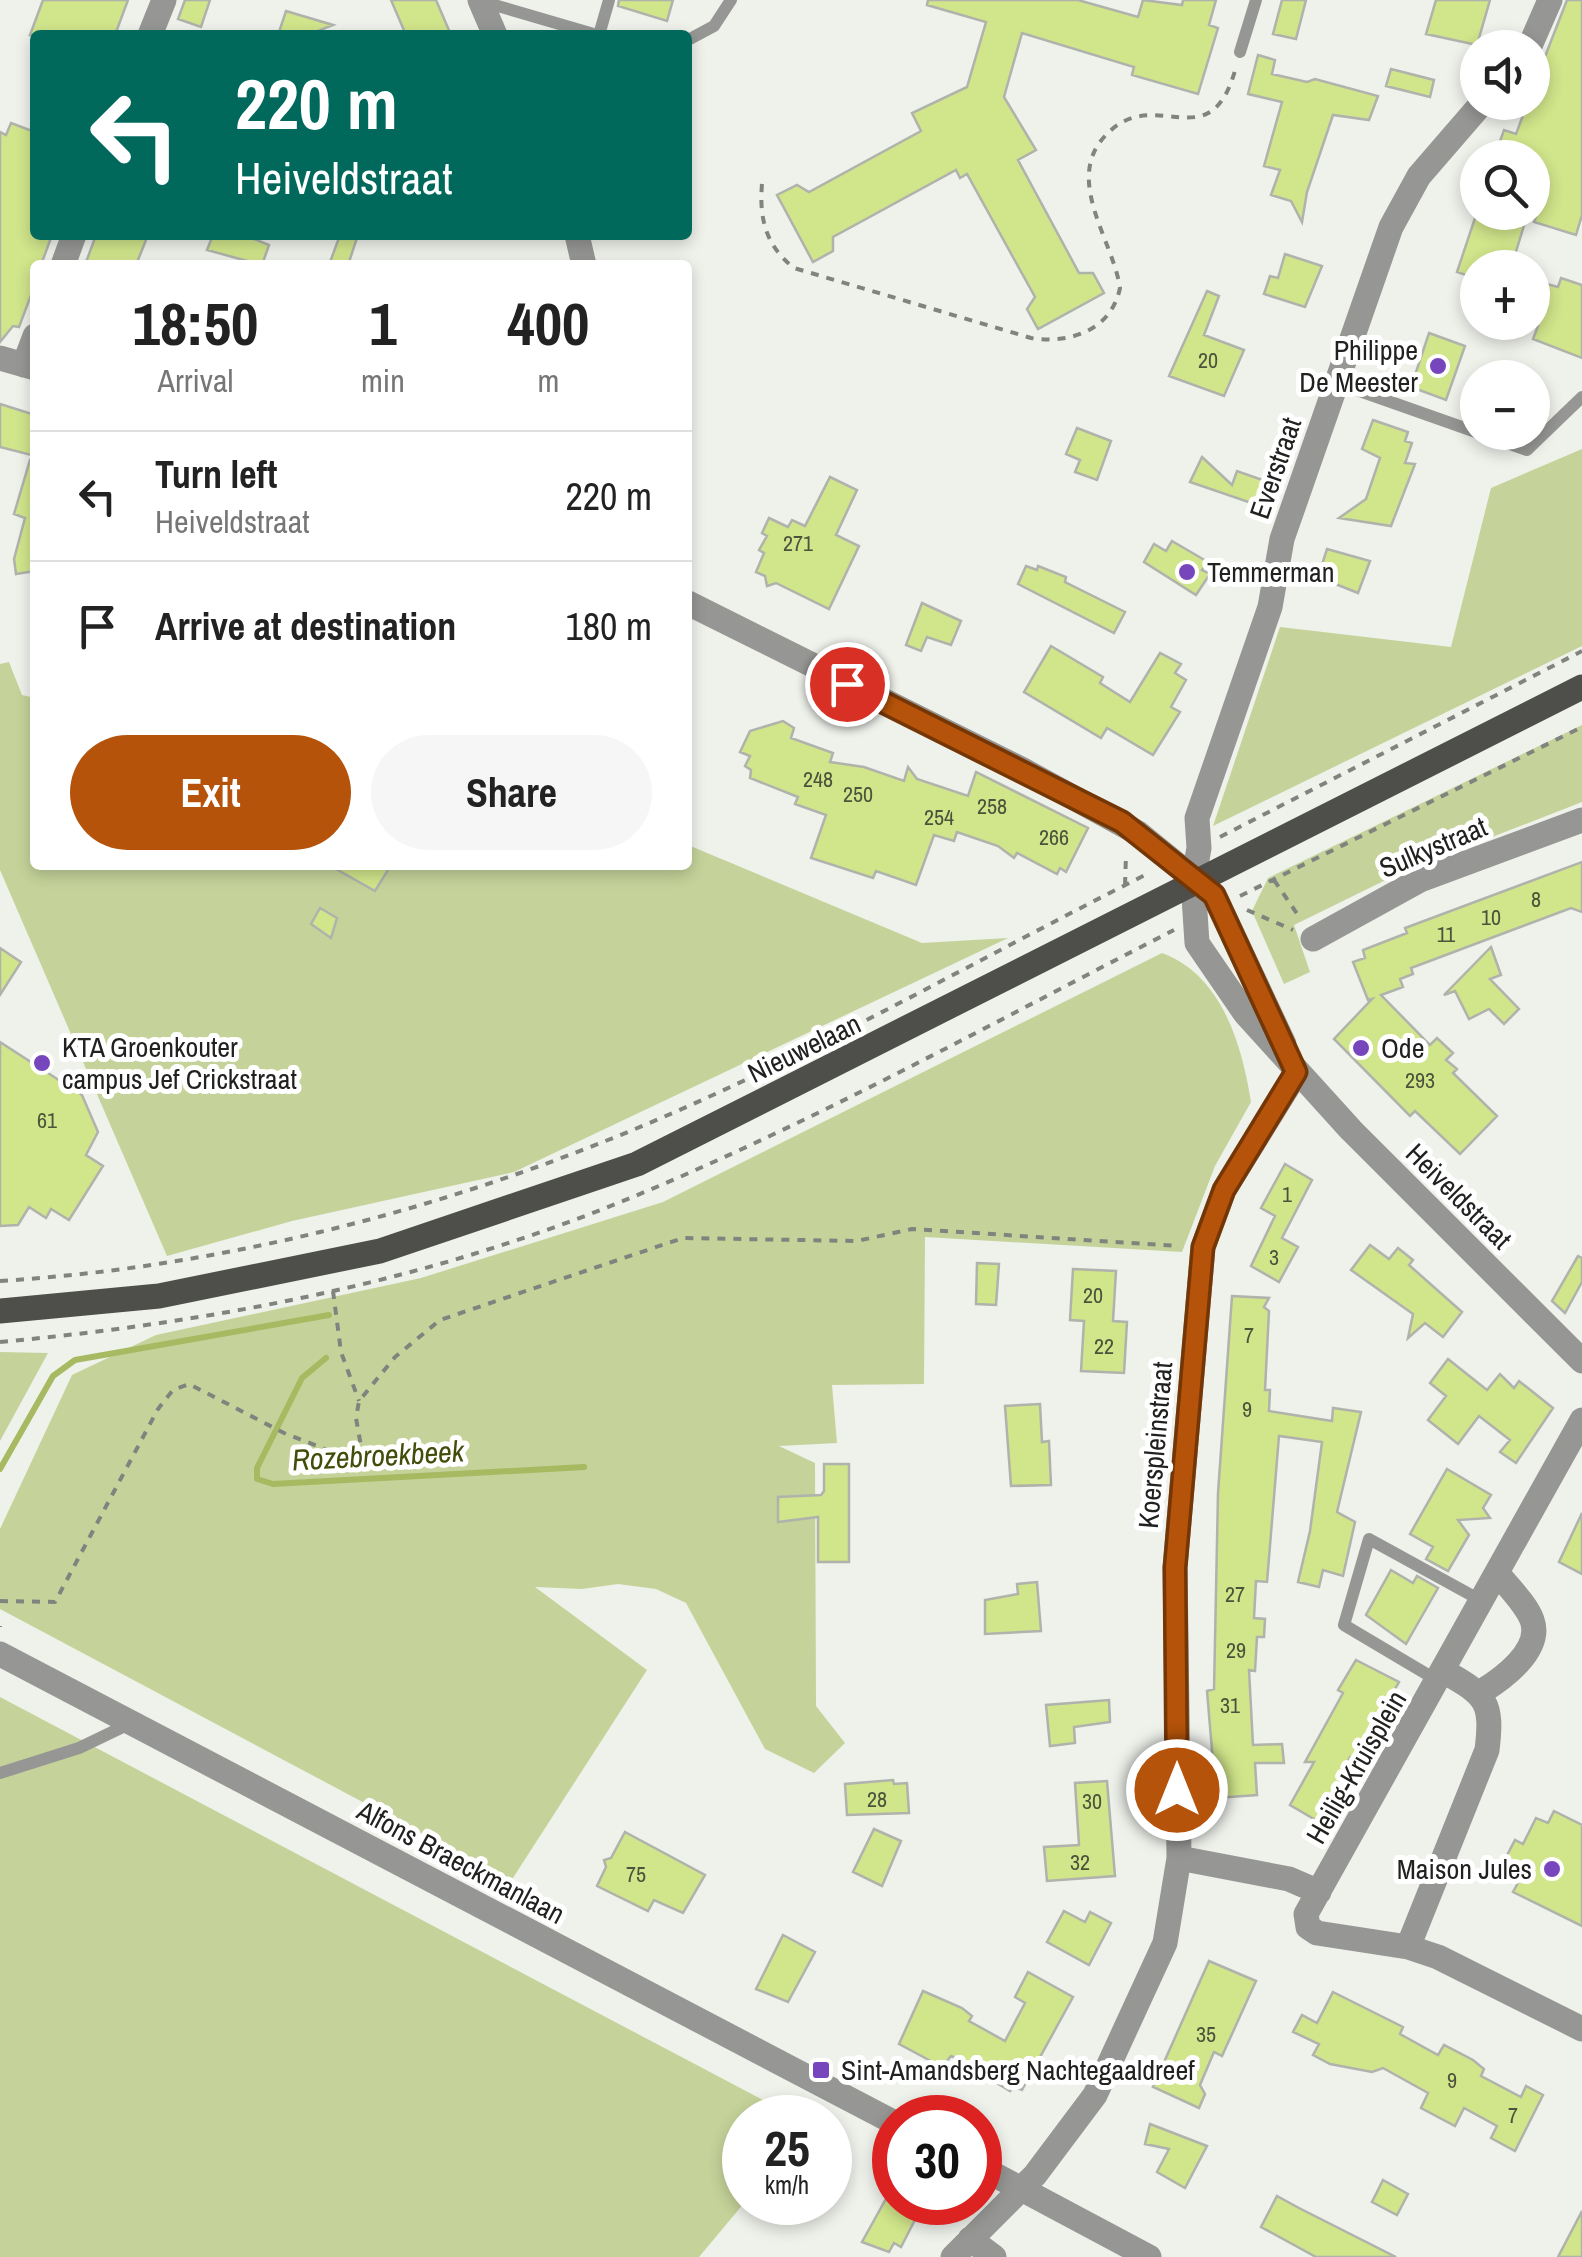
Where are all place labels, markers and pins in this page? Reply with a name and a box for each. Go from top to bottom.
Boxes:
place label: Philippe De Meester [1299,331,1418,401]
marker: Philippe De Meester [1427,355,1449,377]
place label: Temmerman [1207,553,1335,591]
marker: Temmerman [1176,561,1198,583]
pin [805,642,890,727]
place label: KTA Groenkouter campus Jef Crickstraat [62,1028,297,1098]
place label: Ode [1381,1029,1424,1067]
marker: Ode [1350,1037,1372,1059]
marker: KTA Groenkouter campus Jef Crickstraat [31,1052,53,1074]
place label: Maison Jules [1397,1850,1532,1888]
marker: Maison Jules [1541,1858,1563,1880]
place label: Sint-Amandsberg Nachtegaaldreef [841,2051,1195,2089]
marker: Sint-Amandsberg Nachtegaaldreef [810,2059,832,2081]

